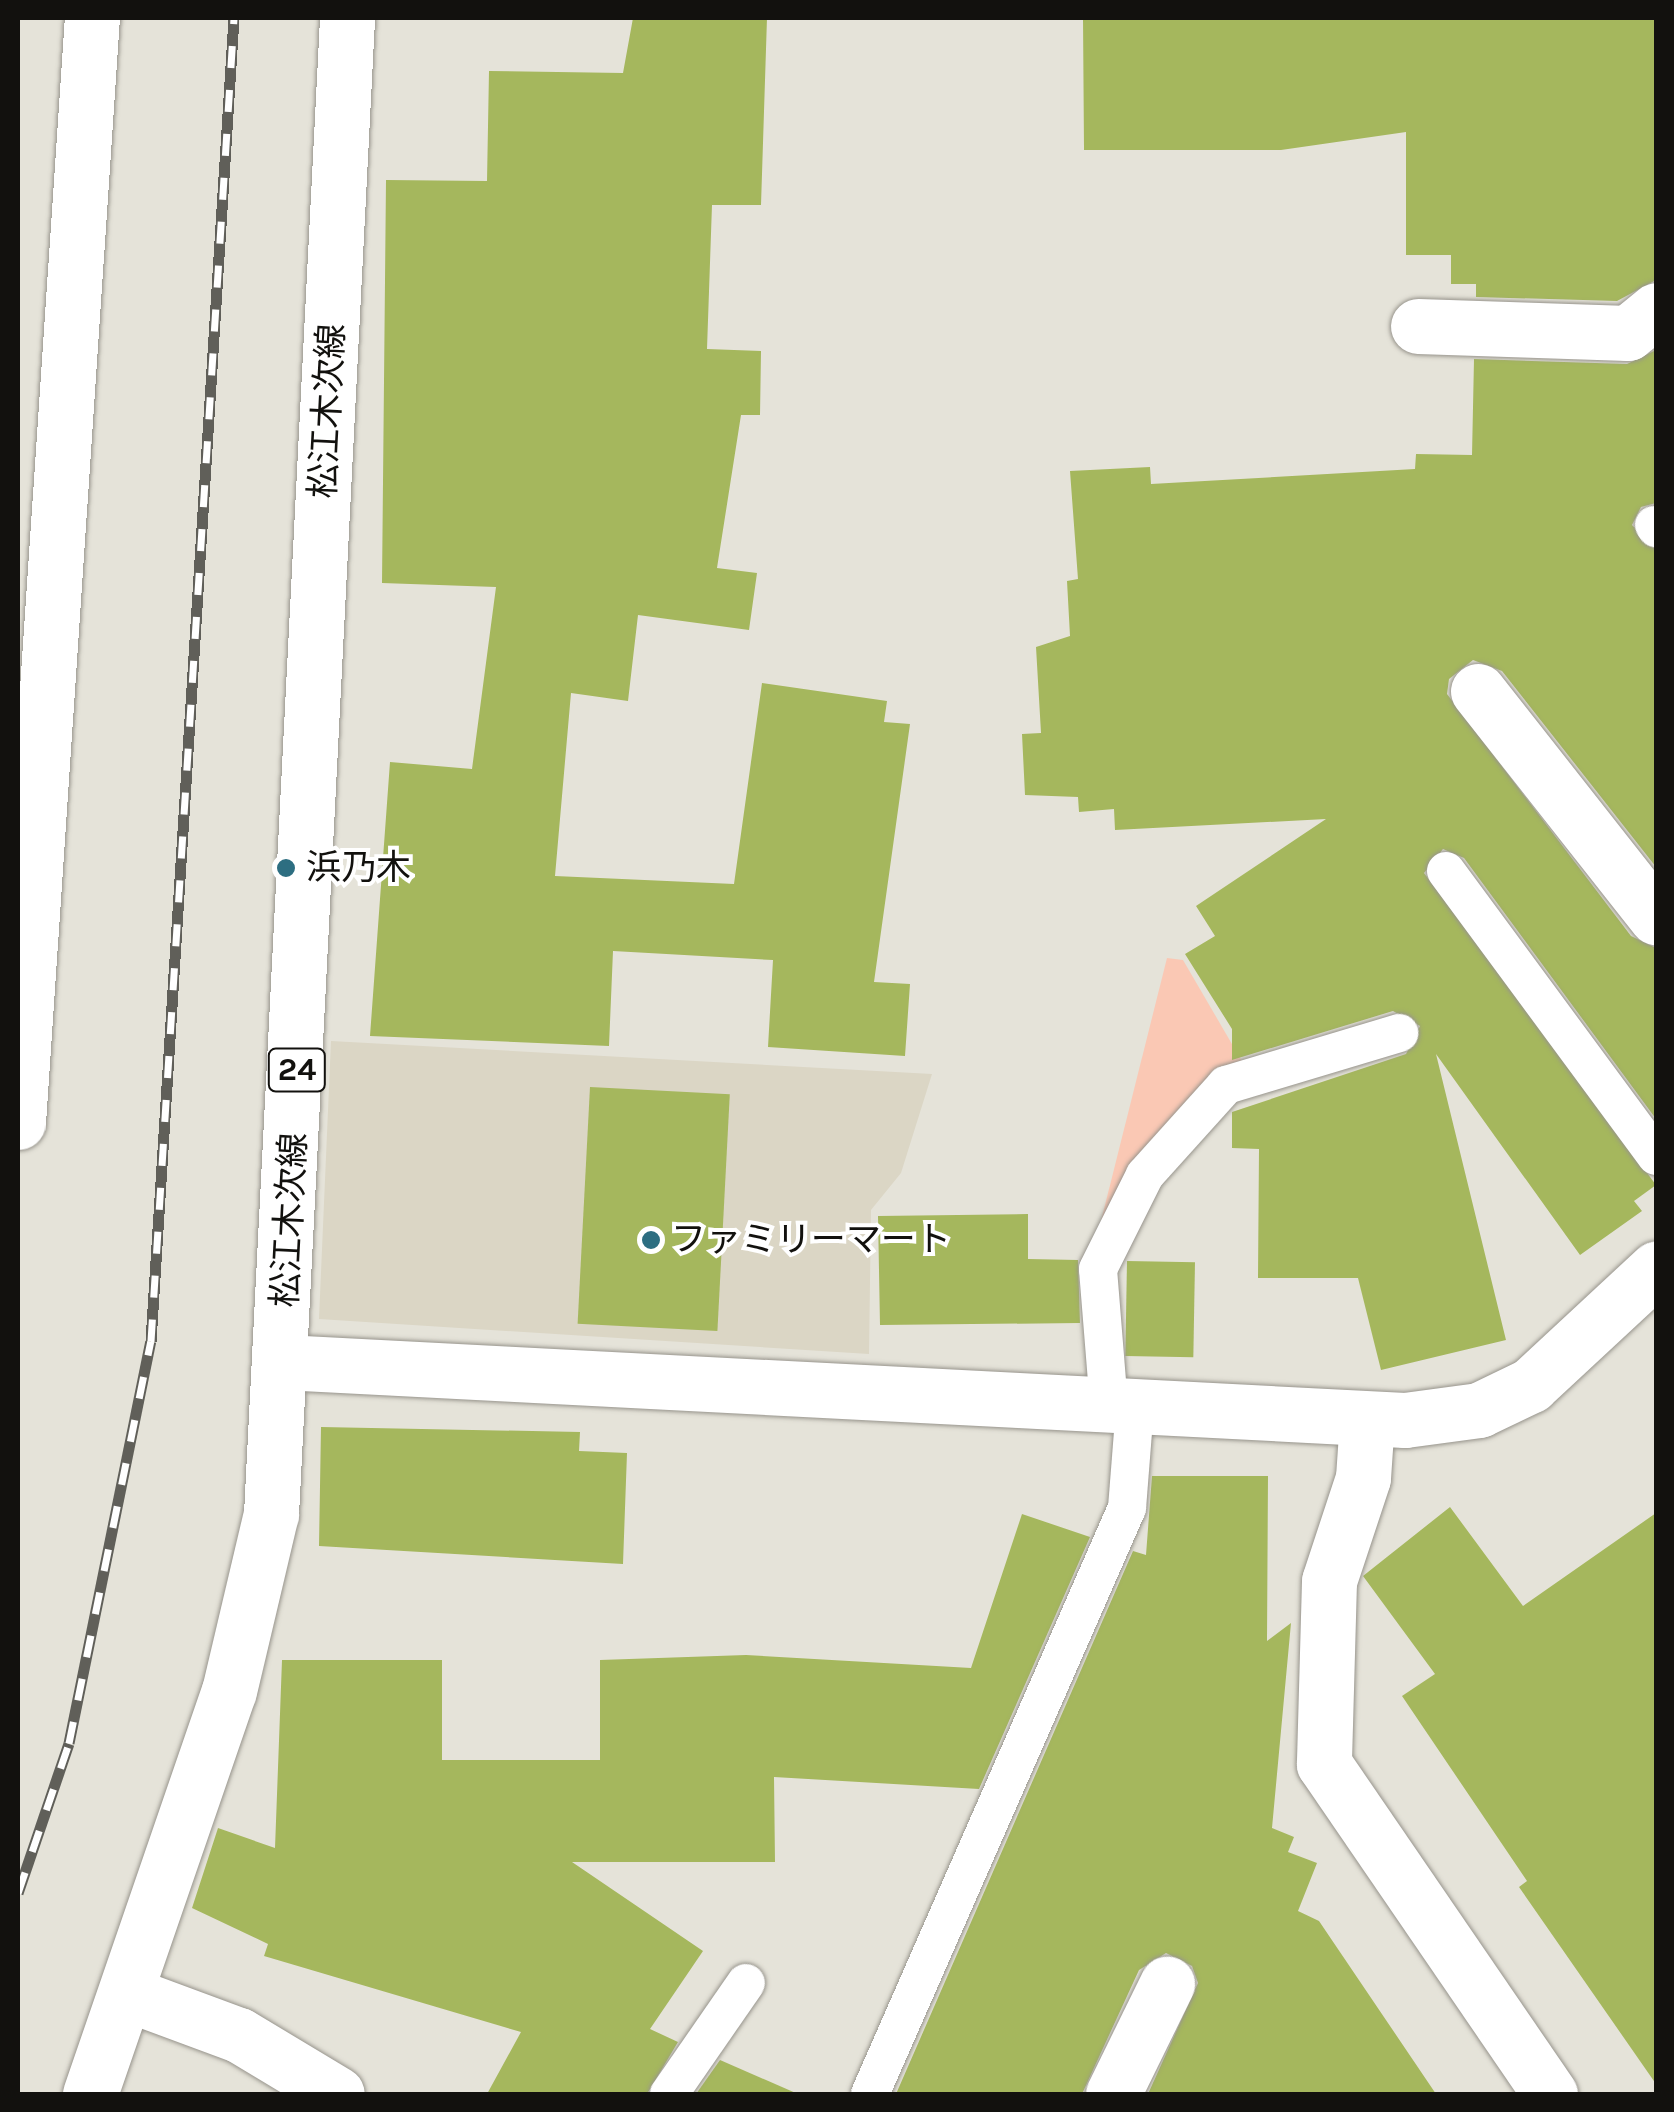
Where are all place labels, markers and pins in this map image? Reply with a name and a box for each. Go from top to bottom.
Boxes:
place label: 浜乃木 [306,847,411,889]
marker: 浜乃木 [275,857,297,879]
place label: ファミリーマート [671,1219,951,1261]
marker: ファミリーマート [640,1229,662,1251]

